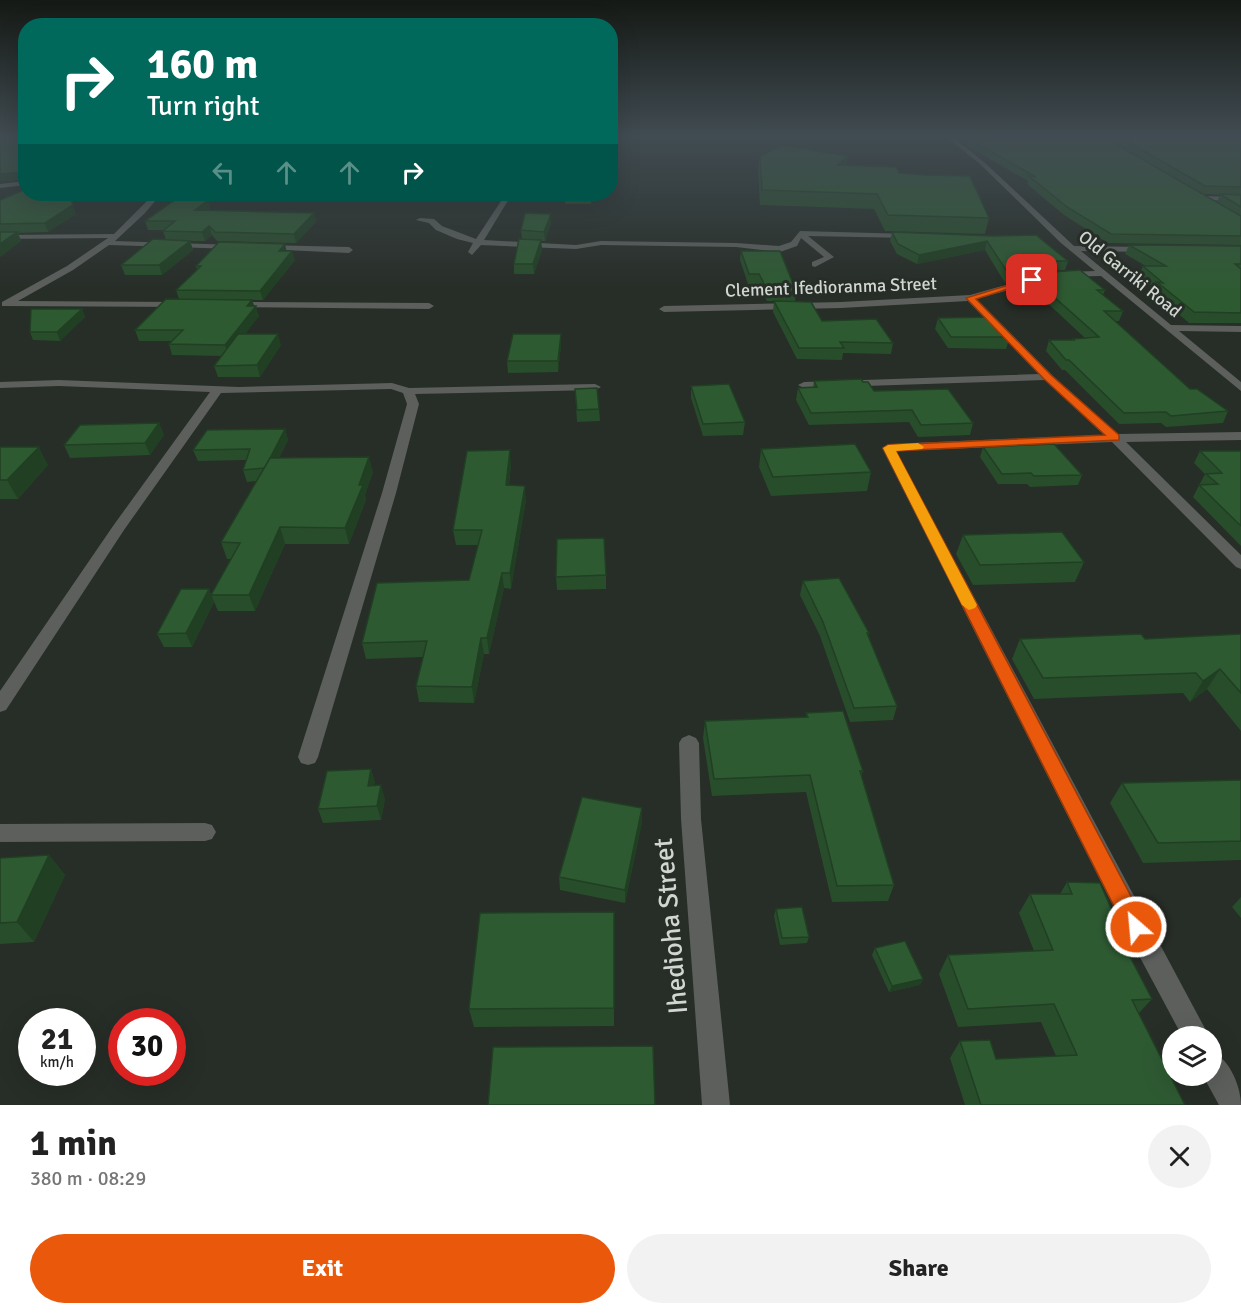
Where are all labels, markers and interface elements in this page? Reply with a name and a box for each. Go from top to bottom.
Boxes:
text: 160 m [147,39,258,90]
icon: right [48,42,126,120]
text: Turn right [147,90,260,123]
icon: left [207,156,240,189]
icon: ahead [270,156,303,189]
icon: ahead [333,156,366,189]
icon: right [396,156,429,189]
street label: Old Garriki Road [1074,226,1186,322]
pin [1006,254,1057,305]
icon: arrive [1015,263,1048,296]
street label: Clement Ifedioranma Street [725,272,937,302]
street label: Ihedioha Street [647,837,695,1015]
position arrow [1104,895,1168,959]
speed limit sign: 30 [108,1008,186,1086]
text: 21 [41,1021,73,1058]
map controls [1162,1026,1222,1086]
button: layers [1162,1026,1222,1086]
text: km/h [40,1053,74,1071]
text: 1 min [30,1121,117,1166]
button: close [1148,1125,1211,1188]
text: 380 m · 08:29 [30,1166,146,1191]
button: Exit [30,1234,615,1303]
button: Share [627,1234,1211,1303]

